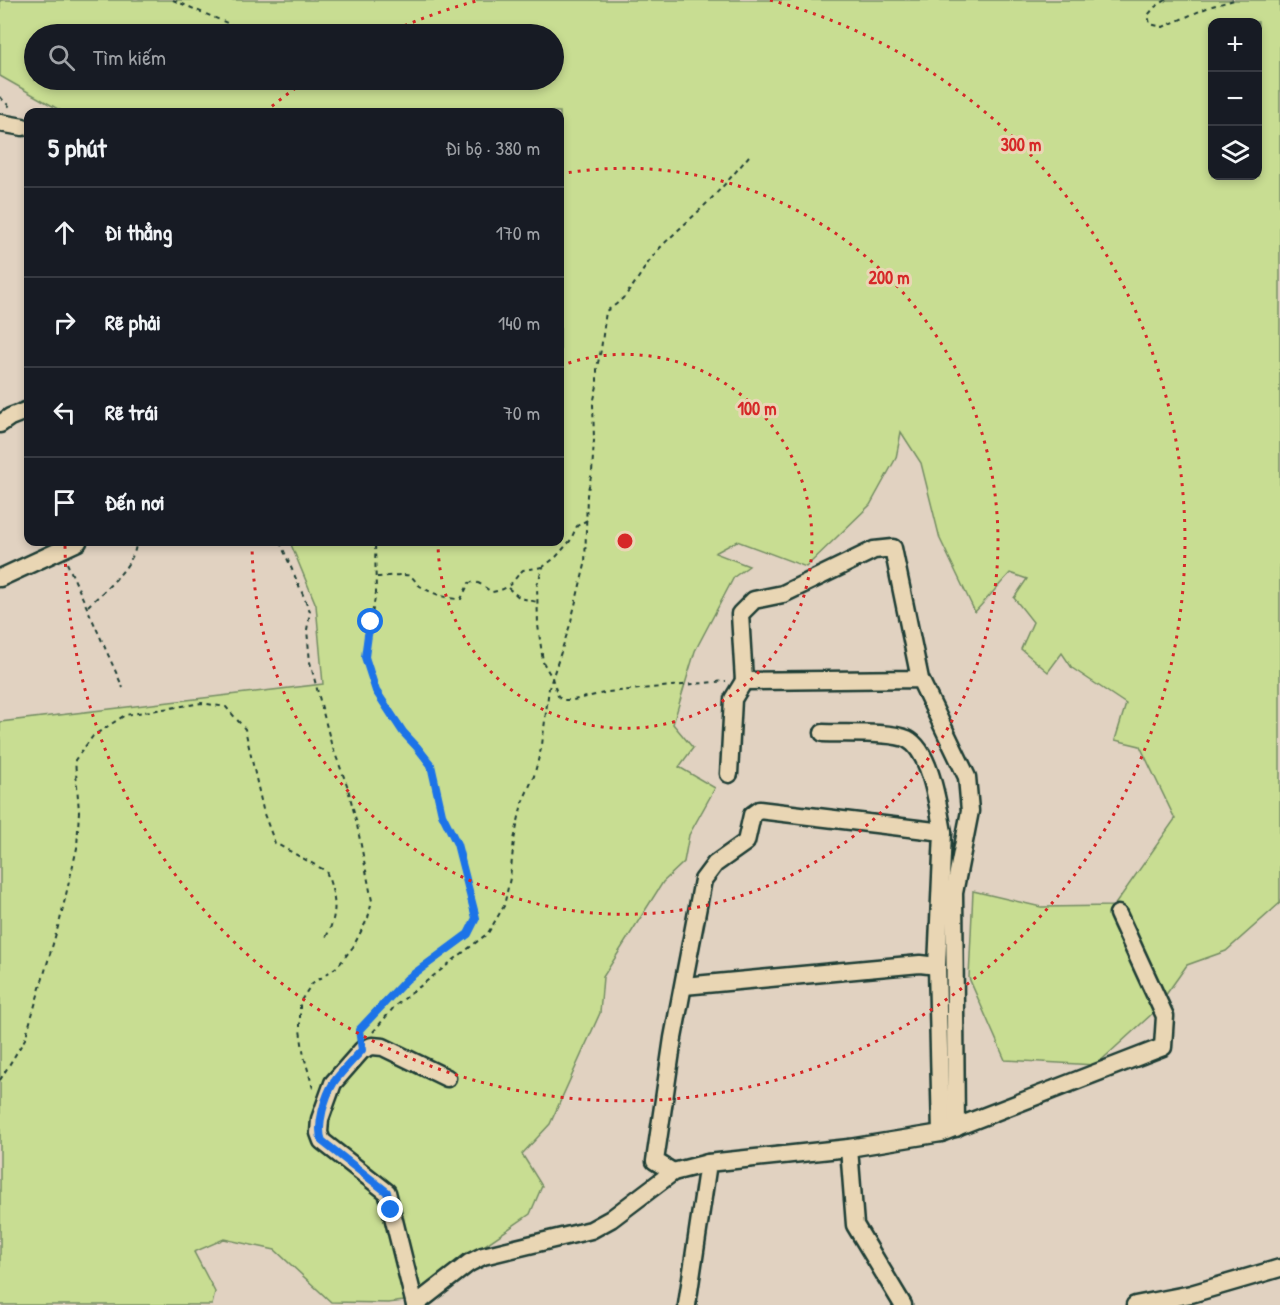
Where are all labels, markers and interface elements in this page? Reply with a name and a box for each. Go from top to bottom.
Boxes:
map controls [1208,18,1262,180]
button: + [1208,18,1262,72]
search box [24,24,564,90]
icon: search [45,41,78,74]
text: Tìm kiếm [93,42,166,72]
button: − [1208,72,1262,126]
button: layers [1208,126,1262,180]
text: 5 phút [48,130,106,165]
text: 300 m [1001,132,1041,157]
text: Đi bộ · 380 m [446,134,540,161]
icon: ahead [48,216,81,249]
text: Đi thẳng [105,217,172,247]
text: 170 m [496,219,540,246]
text: 200 m [869,265,909,290]
icon: right [48,306,81,339]
text: Rẽ phải [105,307,161,337]
text: 140 m [498,309,540,336]
icon: left [48,396,81,429]
text: 100 m [737,396,777,421]
text: Rẽ trái [105,397,158,427]
text: 70 m [503,399,540,426]
icon: arrive [48,486,81,519]
text: Đến nơi [105,487,165,517]
centre of rings [615,531,635,551]
route start [357,608,383,634]
route end [377,1196,403,1222]

